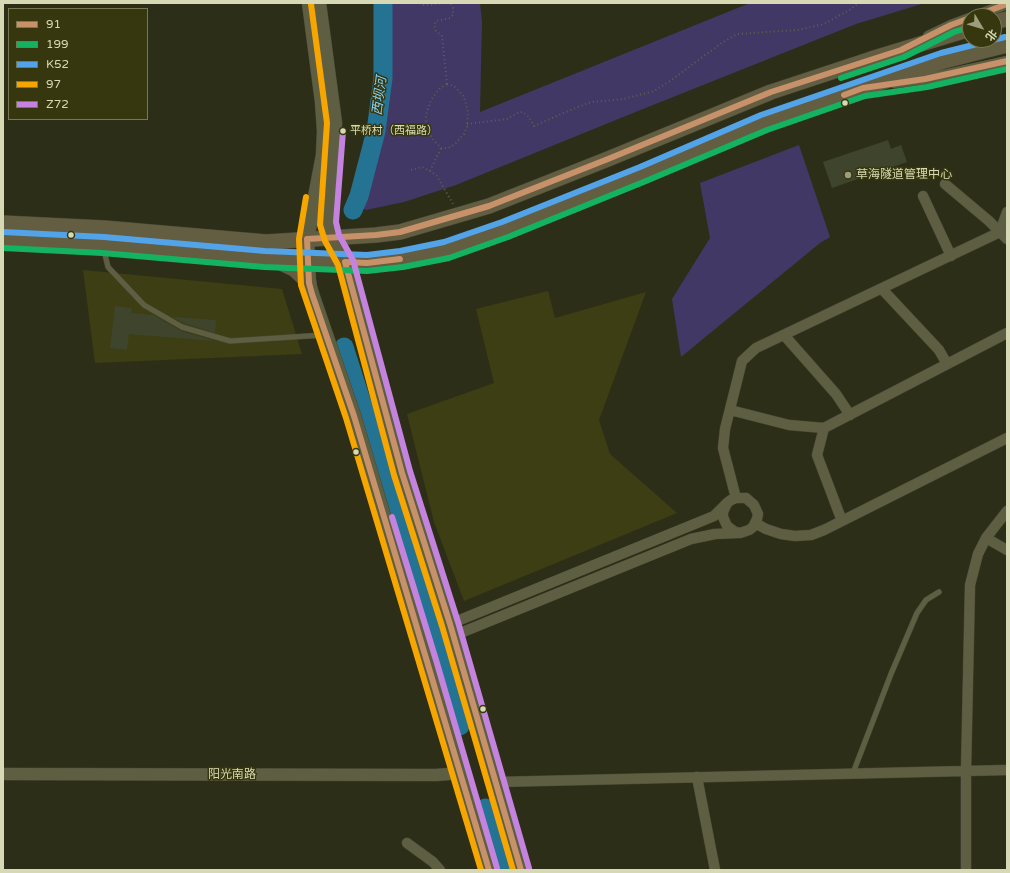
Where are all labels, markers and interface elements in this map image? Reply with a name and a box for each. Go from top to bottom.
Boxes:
legend [8,8,148,120]
north arrow [962,8,1002,48]
text: 91 [46,17,61,31]
text: 北 [983,27,1000,43]
text: 199 [46,37,69,51]
text: K52 [46,57,69,71]
water label: 西坝河 [370,76,390,116]
text: 97 [46,77,61,91]
text: Z72 [46,97,69,111]
unlabelled marker [840,98,850,108]
place label: 平桥村（西福路） [350,124,438,138]
marker: 平桥村（西福路） [338,126,348,136]
place label: 草海隧道管理中心 [856,168,952,182]
marker: 草海隧道管理中心 [843,170,853,180]
unlabelled marker [66,230,76,240]
unlabelled marker [351,447,361,457]
unlabelled marker [478,704,488,714]
street label: 阳光南路 [208,768,256,782]

